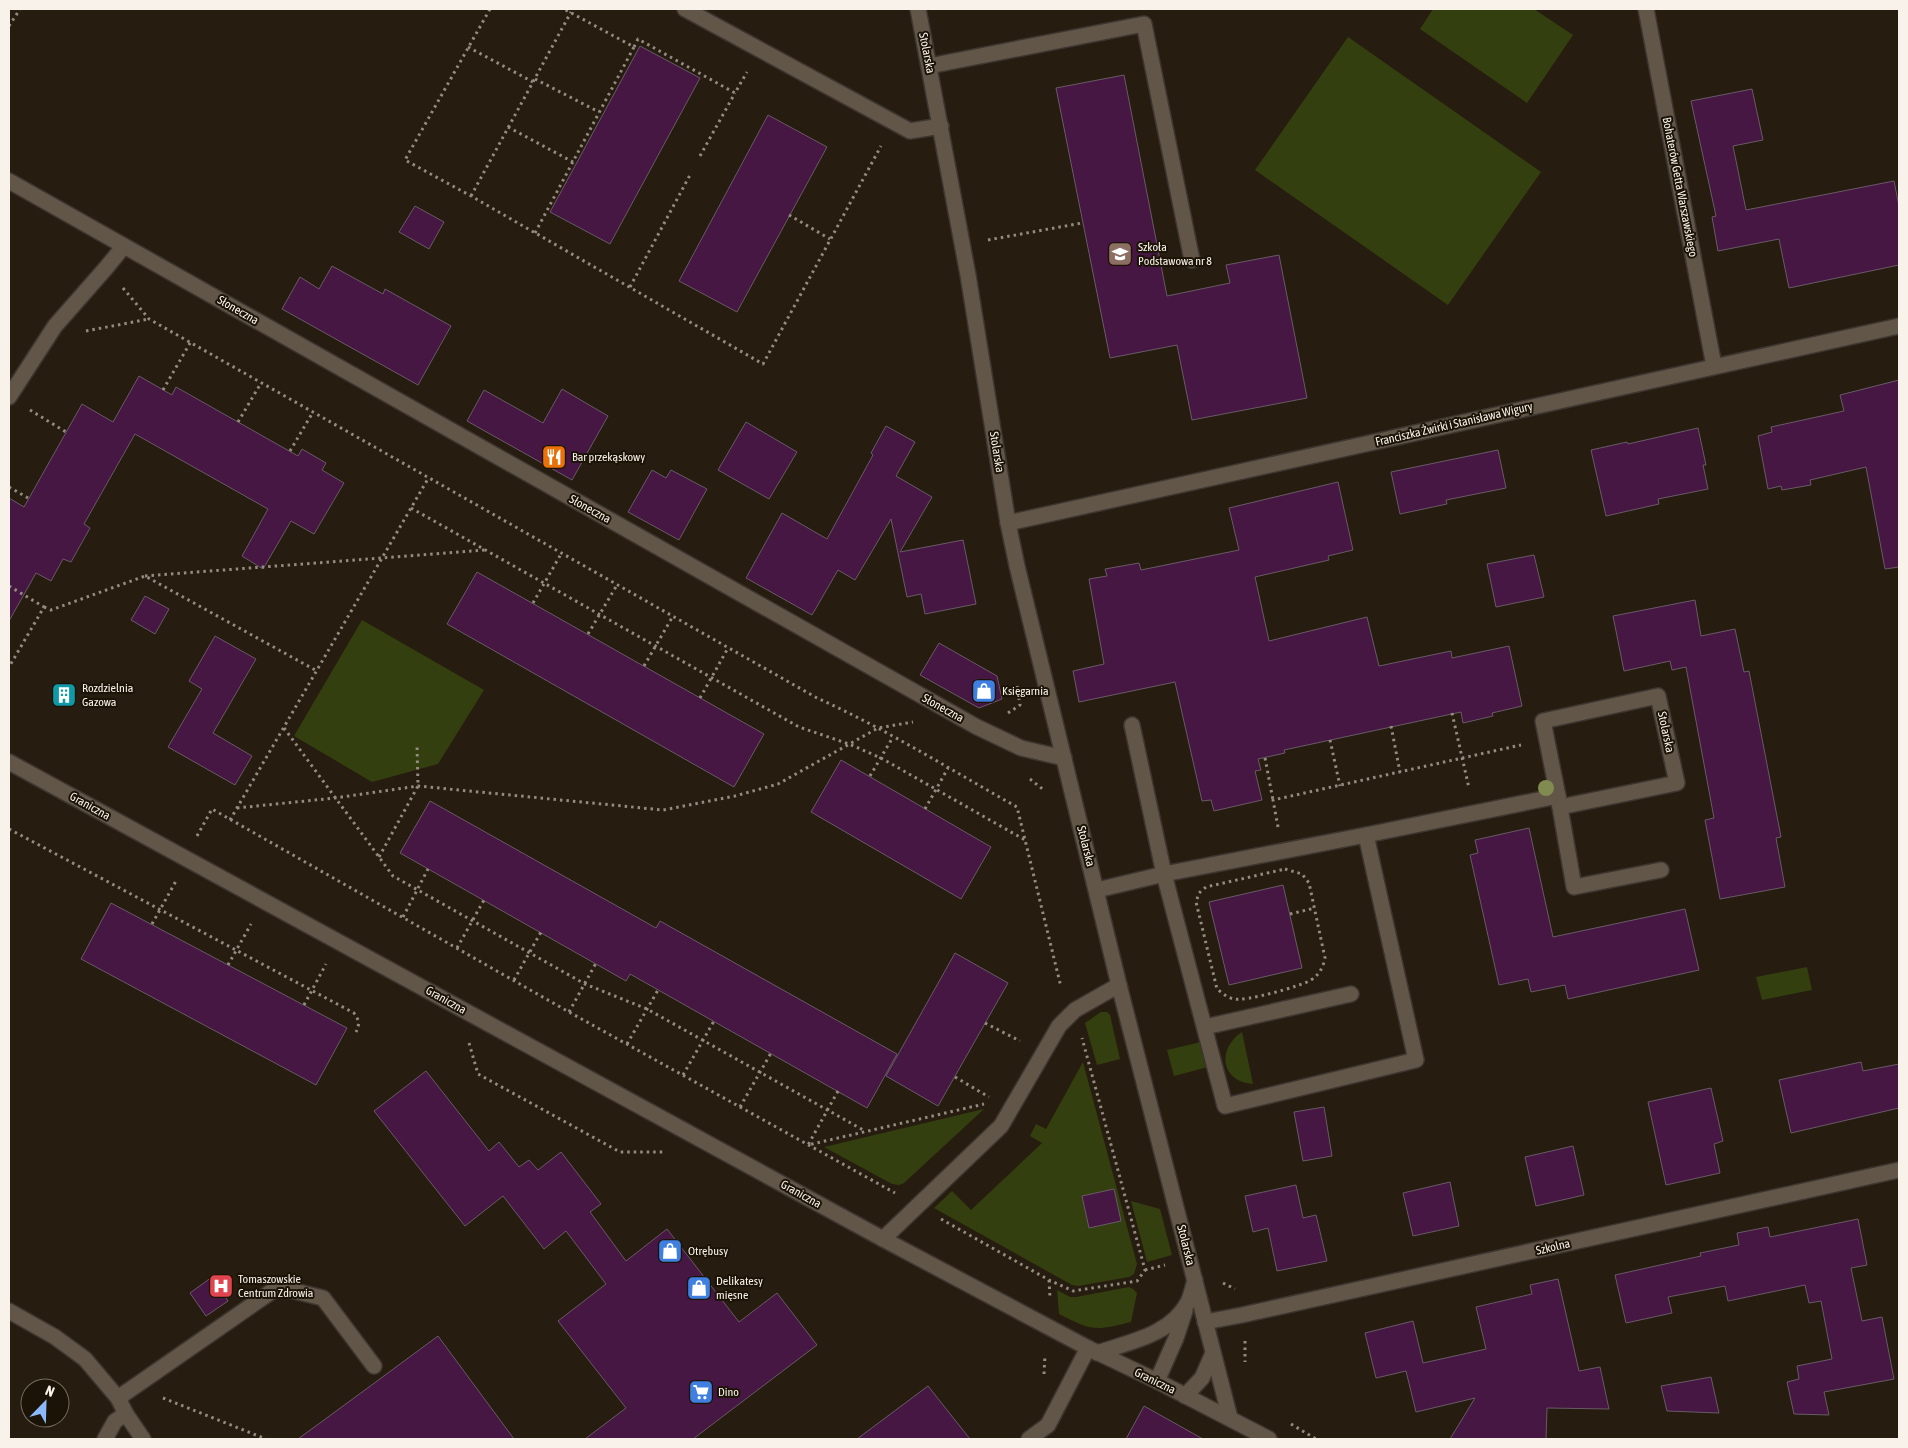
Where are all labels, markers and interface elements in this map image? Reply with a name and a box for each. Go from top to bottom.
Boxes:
street label: Stolarska [916,31,938,75]
street label: Bohaterów Getta Warszawskiego [1660,116,1700,258]
place label: Szkoła Podstawowa nr 8 [1138,240,1212,268]
school or university icon: Szkoła Podstawowa nr 8 [1107,241,1133,267]
street label: Słoneczna [215,293,261,327]
street label: Franciszka Żwirki i Stanisława Wigury [1374,399,1534,449]
street label: Stolarska [987,430,1007,474]
restaurant icon: Bar przekąskowy [541,444,567,470]
place label: Bar przekąskowy [572,450,645,464]
street label: Słoneczna [567,492,613,526]
shop icon: Księgarnia [971,678,997,704]
place label: Rozdzielnia Gazowa [82,681,133,709]
building icon: Rozdzielnia Gazowa [51,682,77,708]
place label: Księgarnia [1002,684,1049,698]
street label: Słoneczna [920,691,966,725]
street label: Stolarska [1655,710,1677,754]
street label: Graniczna [67,789,113,823]
street label: Stolarska [1074,824,1098,868]
street label: Graniczna [423,983,469,1017]
street label: Graniczna [778,1177,824,1211]
street label: Stolarska [1174,1223,1198,1267]
street label: Szkolna [1535,1236,1571,1258]
shop icon: Otrębusy [657,1238,683,1264]
place label: Otrębusy [688,1244,728,1258]
place label: Tomaszowskie Centrum Zdrowia [238,1272,313,1300]
hospital icon: Tomaszowskie Centrum Zdrowia [208,1273,234,1299]
place label: Delikatesy mięsne [716,1274,763,1302]
shop icon: Delikatesy mięsne [686,1275,712,1301]
street label: Graniczna [1132,1365,1178,1397]
north arrow [20,1378,70,1428]
supermarket icon: Dino [688,1379,714,1405]
text: N [43,1382,57,1400]
place label: Dino [718,1385,739,1399]

